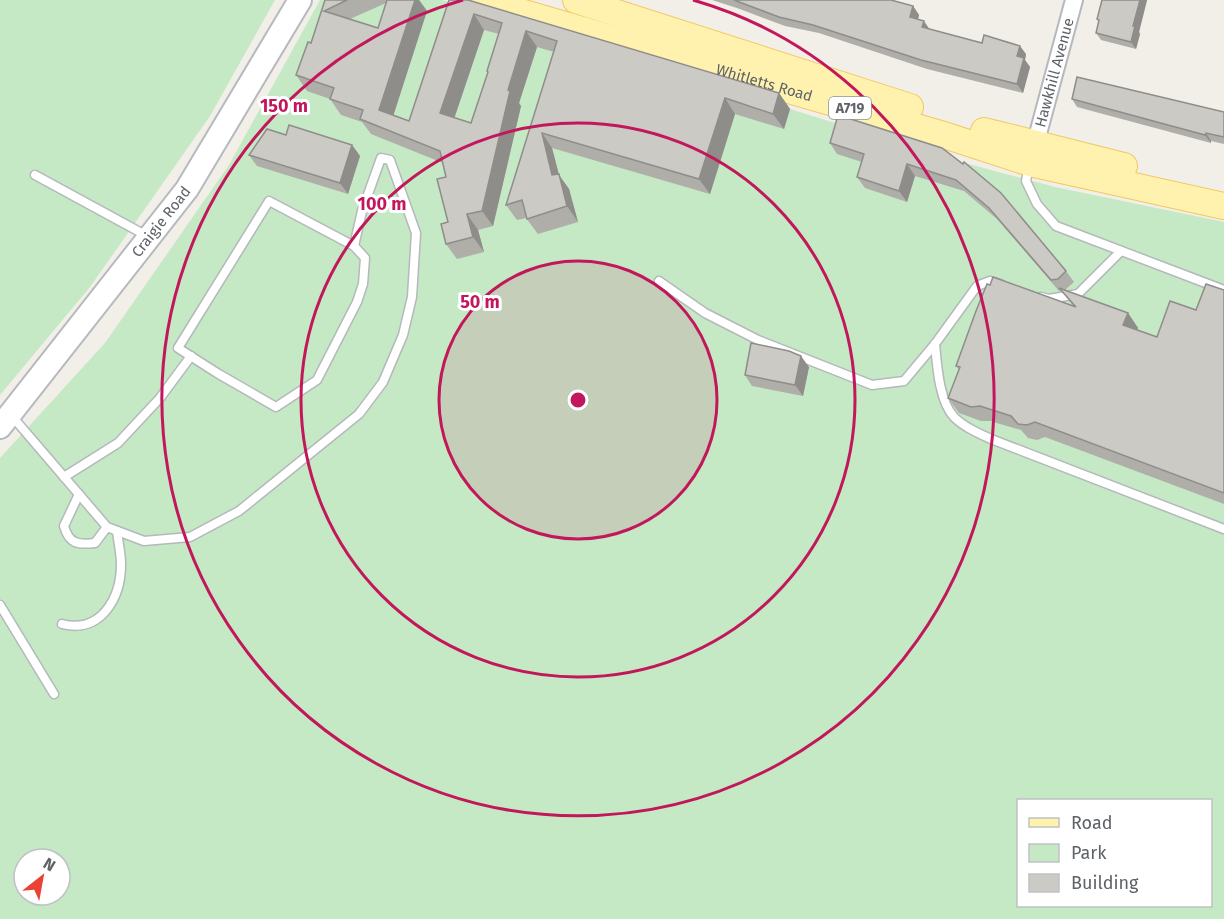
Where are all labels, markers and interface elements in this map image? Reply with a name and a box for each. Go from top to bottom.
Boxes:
street label: Hawkhill Avenue [1031,16,1078,129]
street label: Whitletts Road [714,60,815,105]
text: 150 m [260,95,308,117]
road number: A719 [829,97,871,119]
street label: Craigie Road [128,183,194,261]
text: 100 m [358,193,406,215]
text: 50 m [460,291,500,313]
centre of rings [568,390,588,410]
legend [1017,799,1212,907]
text: Road [1071,812,1113,834]
text: Park [1071,842,1107,864]
north arrow [12,847,72,907]
text: N [40,854,59,875]
text: Building [1071,872,1139,894]

